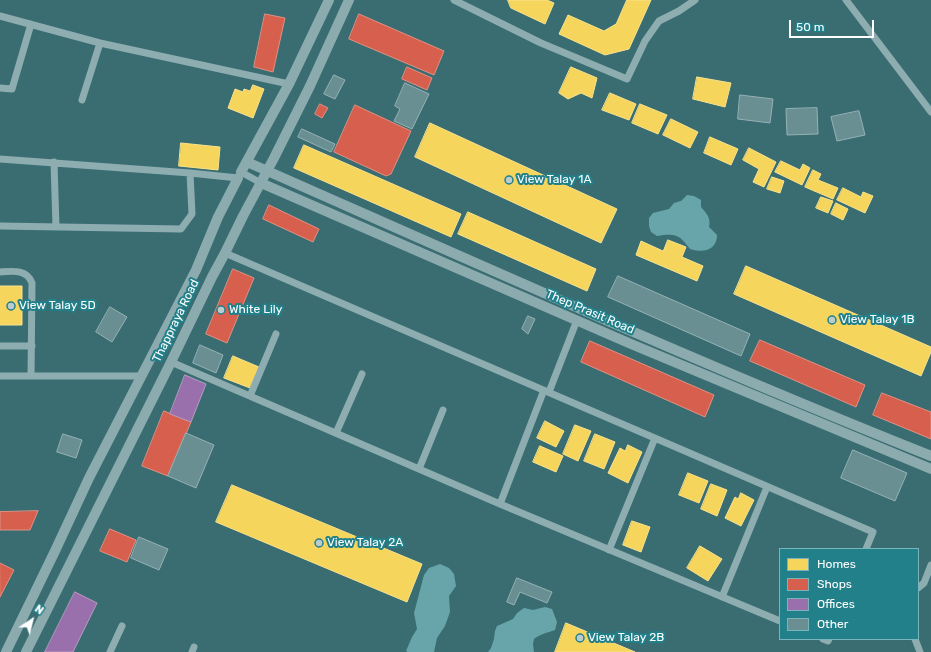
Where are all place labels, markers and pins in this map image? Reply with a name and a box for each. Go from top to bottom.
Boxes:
place label: View Talay 1A [517,173,591,187]
marker: View Talay 1A [504,175,514,185]
place label: View Talay 5D [19,299,96,313]
marker: View Talay 5D [6,301,16,311]
place label: White Lily [229,303,282,317]
marker: White Lily [216,305,226,315]
place label: View Talay 1B [840,313,914,327]
marker: View Talay 1B [827,315,837,325]
place label: View Talay 2A [327,536,403,550]
marker: View Talay 2A [314,538,324,548]
place label: View Talay 2B [588,631,664,645]
marker: View Talay 2B [575,633,585,643]

